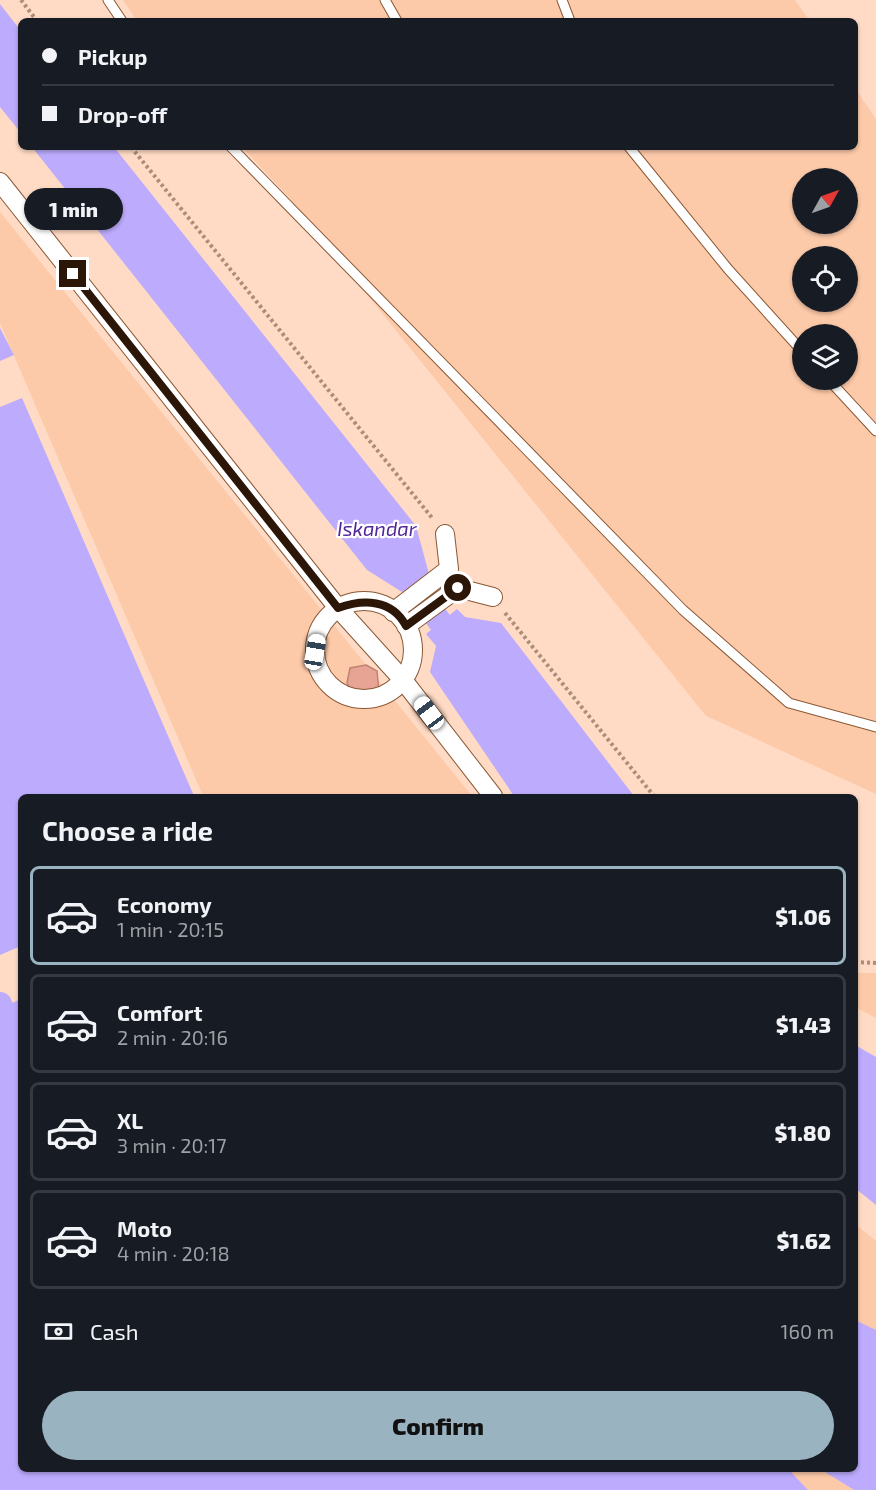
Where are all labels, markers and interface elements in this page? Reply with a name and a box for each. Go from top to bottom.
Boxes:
text: Pickup [78,43,147,69]
text: Drop-off [78,101,167,127]
north arrow [792,168,858,234]
map controls [792,168,858,390]
callout: 1 min [23,187,122,229]
text: 1 min [49,197,98,221]
button: locate [792,246,858,312]
route end [59,260,86,287]
button: layers [792,324,858,390]
water label: Iskandar [337,516,418,540]
route start [444,574,471,601]
car [303,633,327,671]
car [411,693,447,733]
text: Choose a ride [42,814,213,846]
icon: car [45,889,99,943]
text: Economy [117,891,212,917]
text: $1.06 [775,903,831,929]
text: 1 min · 20:15 [117,917,224,941]
icon: car [45,997,99,1051]
text: Comfort [117,999,202,1025]
text: $1.43 [776,1011,831,1037]
text: 2 min · 20:16 [117,1025,228,1049]
icon: car [45,1105,99,1159]
text: XL [117,1107,143,1133]
text: $1.80 [774,1119,831,1145]
text: 3 min · 20:17 [117,1133,227,1157]
icon: car [45,1213,99,1267]
text: Moto [117,1215,172,1241]
text: $1.62 [776,1227,831,1253]
text: 4 min · 20:18 [117,1241,230,1265]
icon: cash [42,1315,75,1348]
text: Cash [90,1318,139,1344]
text: 160 m [781,1319,834,1343]
button: Confirm [42,1391,834,1460]

